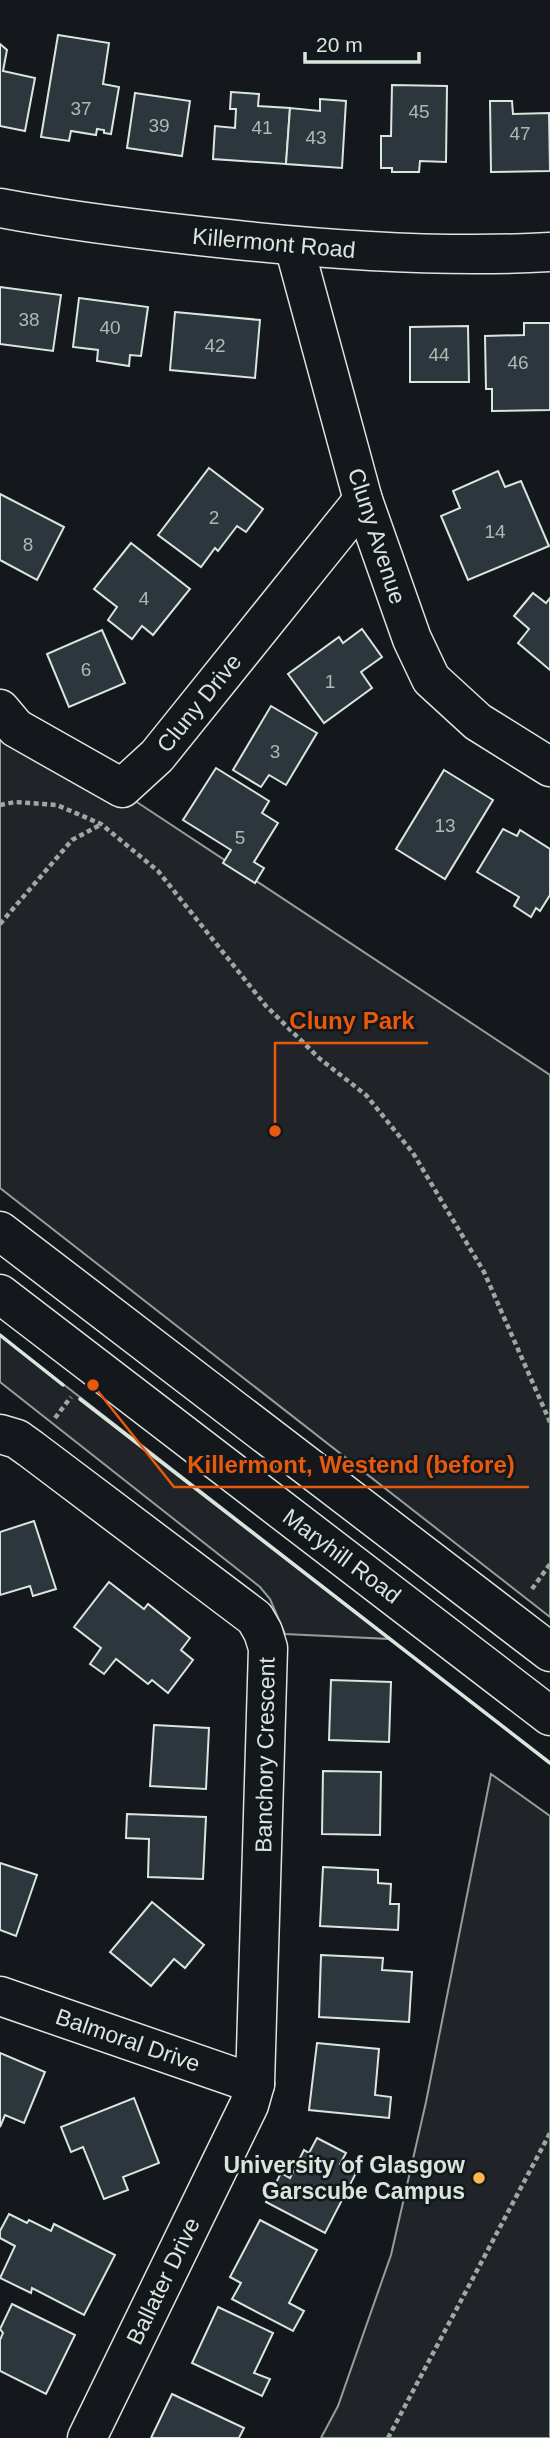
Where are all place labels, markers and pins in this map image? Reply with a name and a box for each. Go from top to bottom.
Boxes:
callout: Cluny Park [275,998,428,1043]
callout: Killermont, Westend (before) [174,1442,529,1487]
place label: University of Glasgow Garscube Campus [223,2152,465,2204]
marker: University of Glasgow Garscube Campus [471,2170,487,2186]

